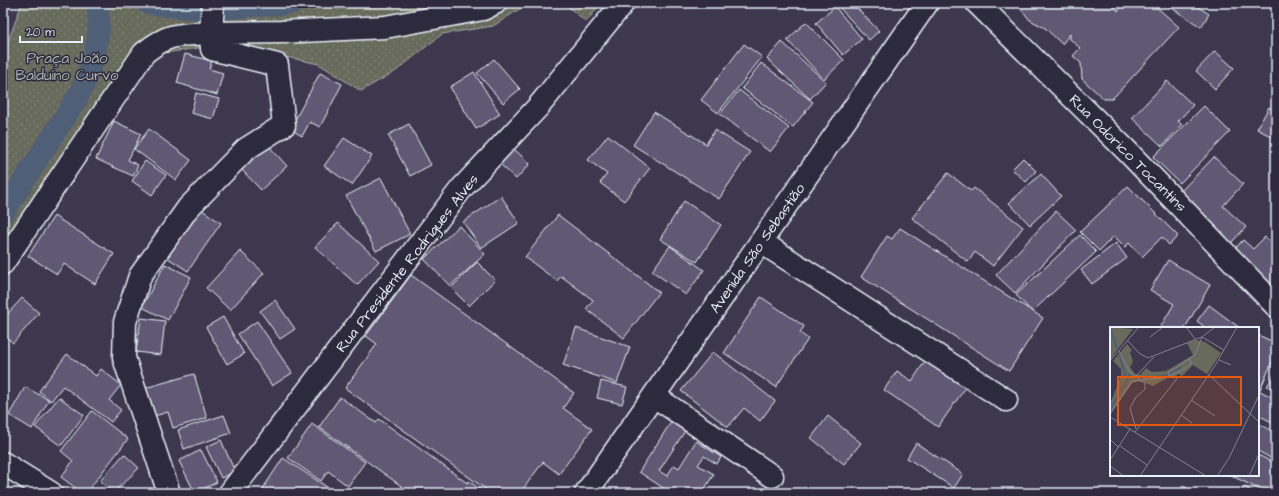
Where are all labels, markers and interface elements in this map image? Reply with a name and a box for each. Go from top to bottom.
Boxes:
scale bar [20,18,82,44]
text: 20 m [26,24,55,41]
park label: Praça João Balduíno Curvo [16,48,119,86]
street label: Rua Odorico Tocantins [1064,90,1191,217]
street label: Rua Presidente Rodrigues Alves [331,169,485,357]
street label: Avenida São Sebastião [705,179,811,317]
inset map [1110,327,1259,476]

